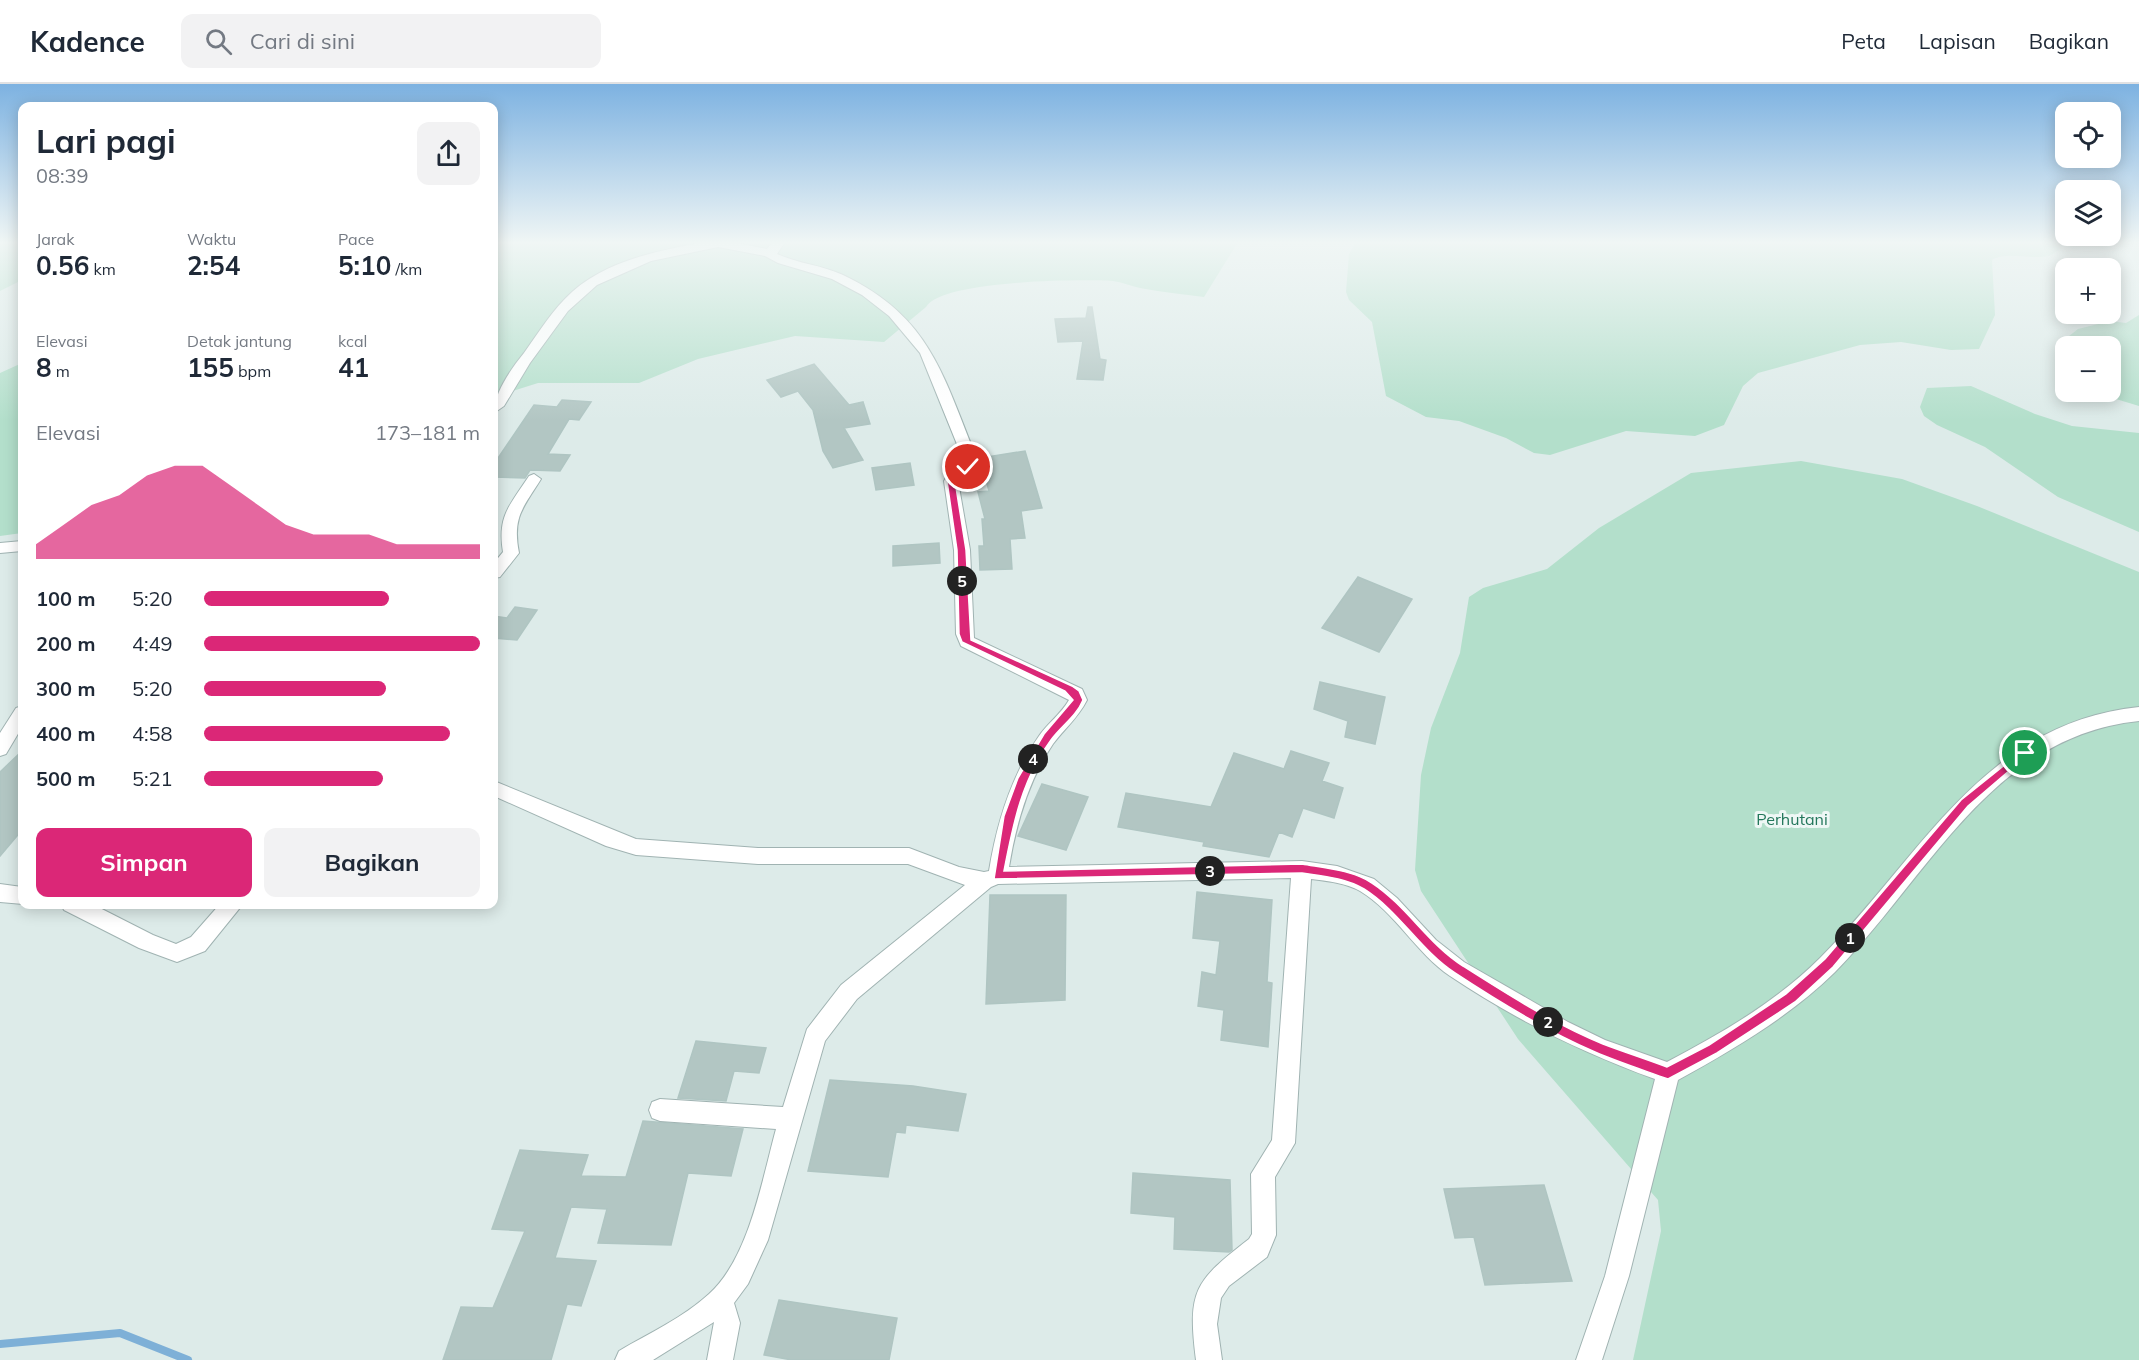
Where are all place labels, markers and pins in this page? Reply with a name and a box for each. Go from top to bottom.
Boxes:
pin [942,441,993,492]
pin: 5 [947,566,977,596]
pin [1999,727,2050,778]
pin: 4 [1018,744,1048,774]
pin: 3 [1195,856,1225,886]
pin: 1 [1835,923,1865,953]
pin: 2 [1533,1007,1563,1037]

